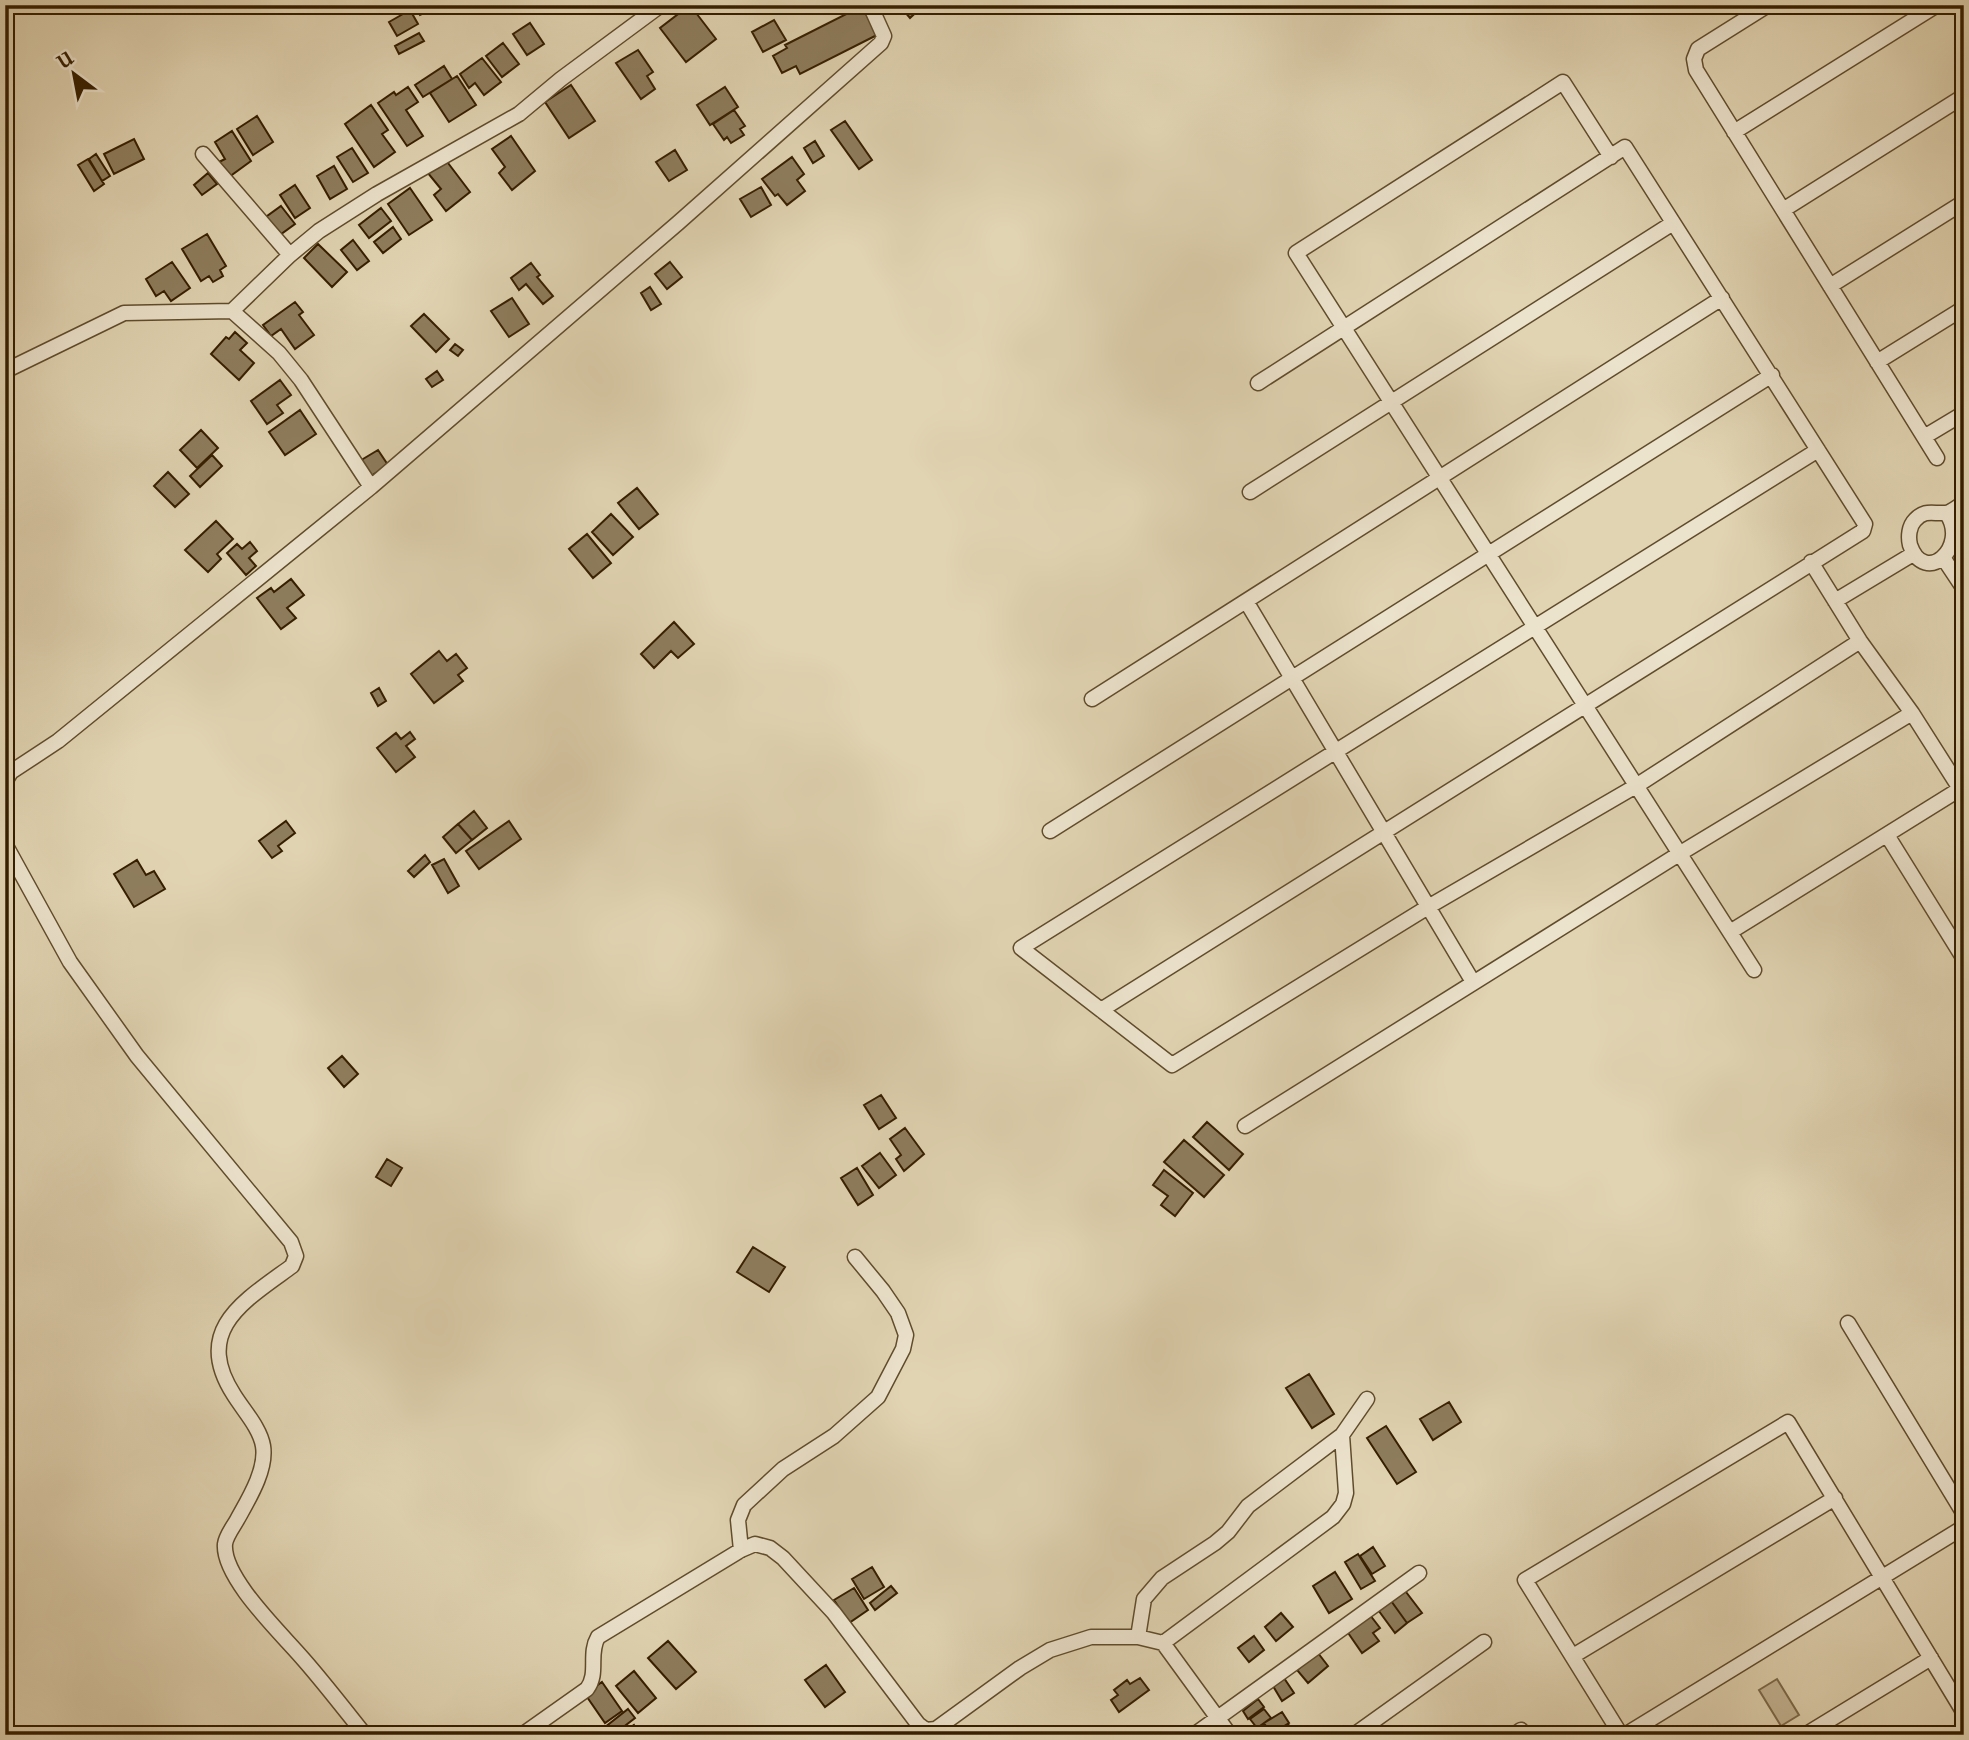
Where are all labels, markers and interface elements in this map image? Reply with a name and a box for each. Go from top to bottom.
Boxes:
north arrow [38,38,108,108]
text: U [53,47,78,74]

